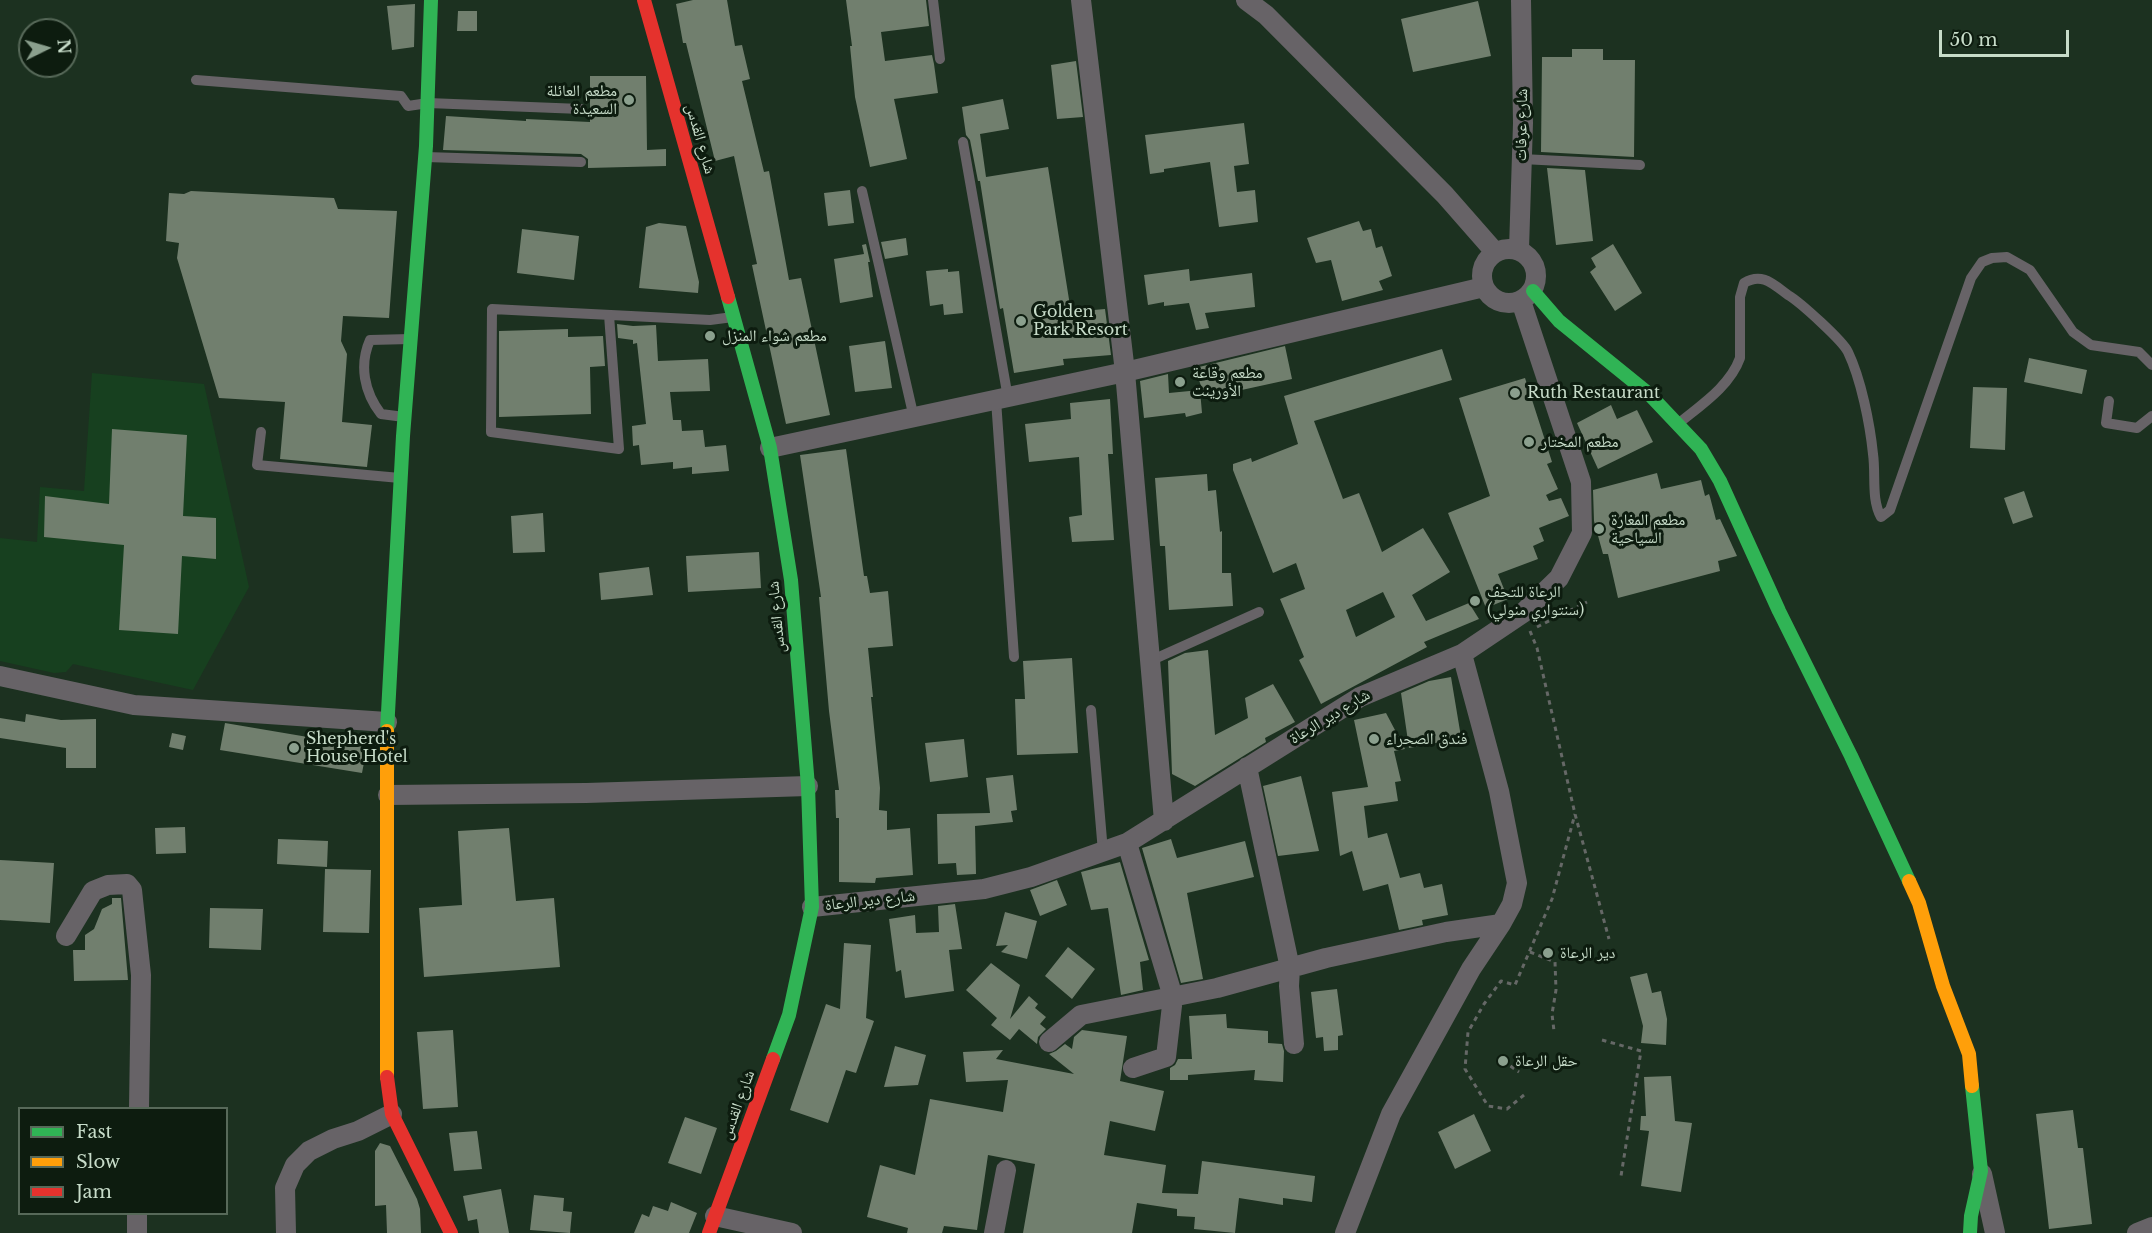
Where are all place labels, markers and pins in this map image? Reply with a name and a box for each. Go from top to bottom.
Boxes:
place label: مطعم العائلة السعيدة [547,81,617,119]
marker: مطعم العائلة السعيدة [622,93,636,107]
place label: Golden Park Resort [1033,302,1128,340]
marker: Golden Park Resort [1014,314,1028,328]
place label: مطعم شواء المنزل [722,326,827,346]
marker: مطعم شواء المنزل [703,329,717,343]
place label: مطعم وقاعة الأورينت [1192,363,1263,401]
marker: مطعم وقاعة الأورينت [1173,375,1187,389]
place label: Ruth Restaurant [1527,383,1660,403]
marker: Ruth Restaurant [1508,386,1522,400]
place label: مطعم المختار [1541,432,1618,452]
marker: مطعم المختار [1522,435,1536,449]
place label: مطعم المغارة السياحية [1611,510,1685,548]
marker: مطعم المغارة السياحية [1592,522,1606,536]
place label: الرعاة للتحف (سنتواري منولي) [1487,582,1584,620]
marker: الرعاة للتحف (سنتواري منولي) [1468,594,1482,608]
place label: Shepherd's House Hotel [306,729,408,767]
place label: فندق الصحراء [1386,729,1467,749]
marker: فندق الصحراء [1367,732,1381,746]
marker: Shepherd's House Hotel [287,741,301,755]
place label: دير الرعاة [1560,943,1615,963]
marker: دير الرعاة [1541,946,1555,960]
place label: حقل الرعاة [1515,1051,1578,1071]
marker: حقل الرعاة [1496,1054,1510,1068]

